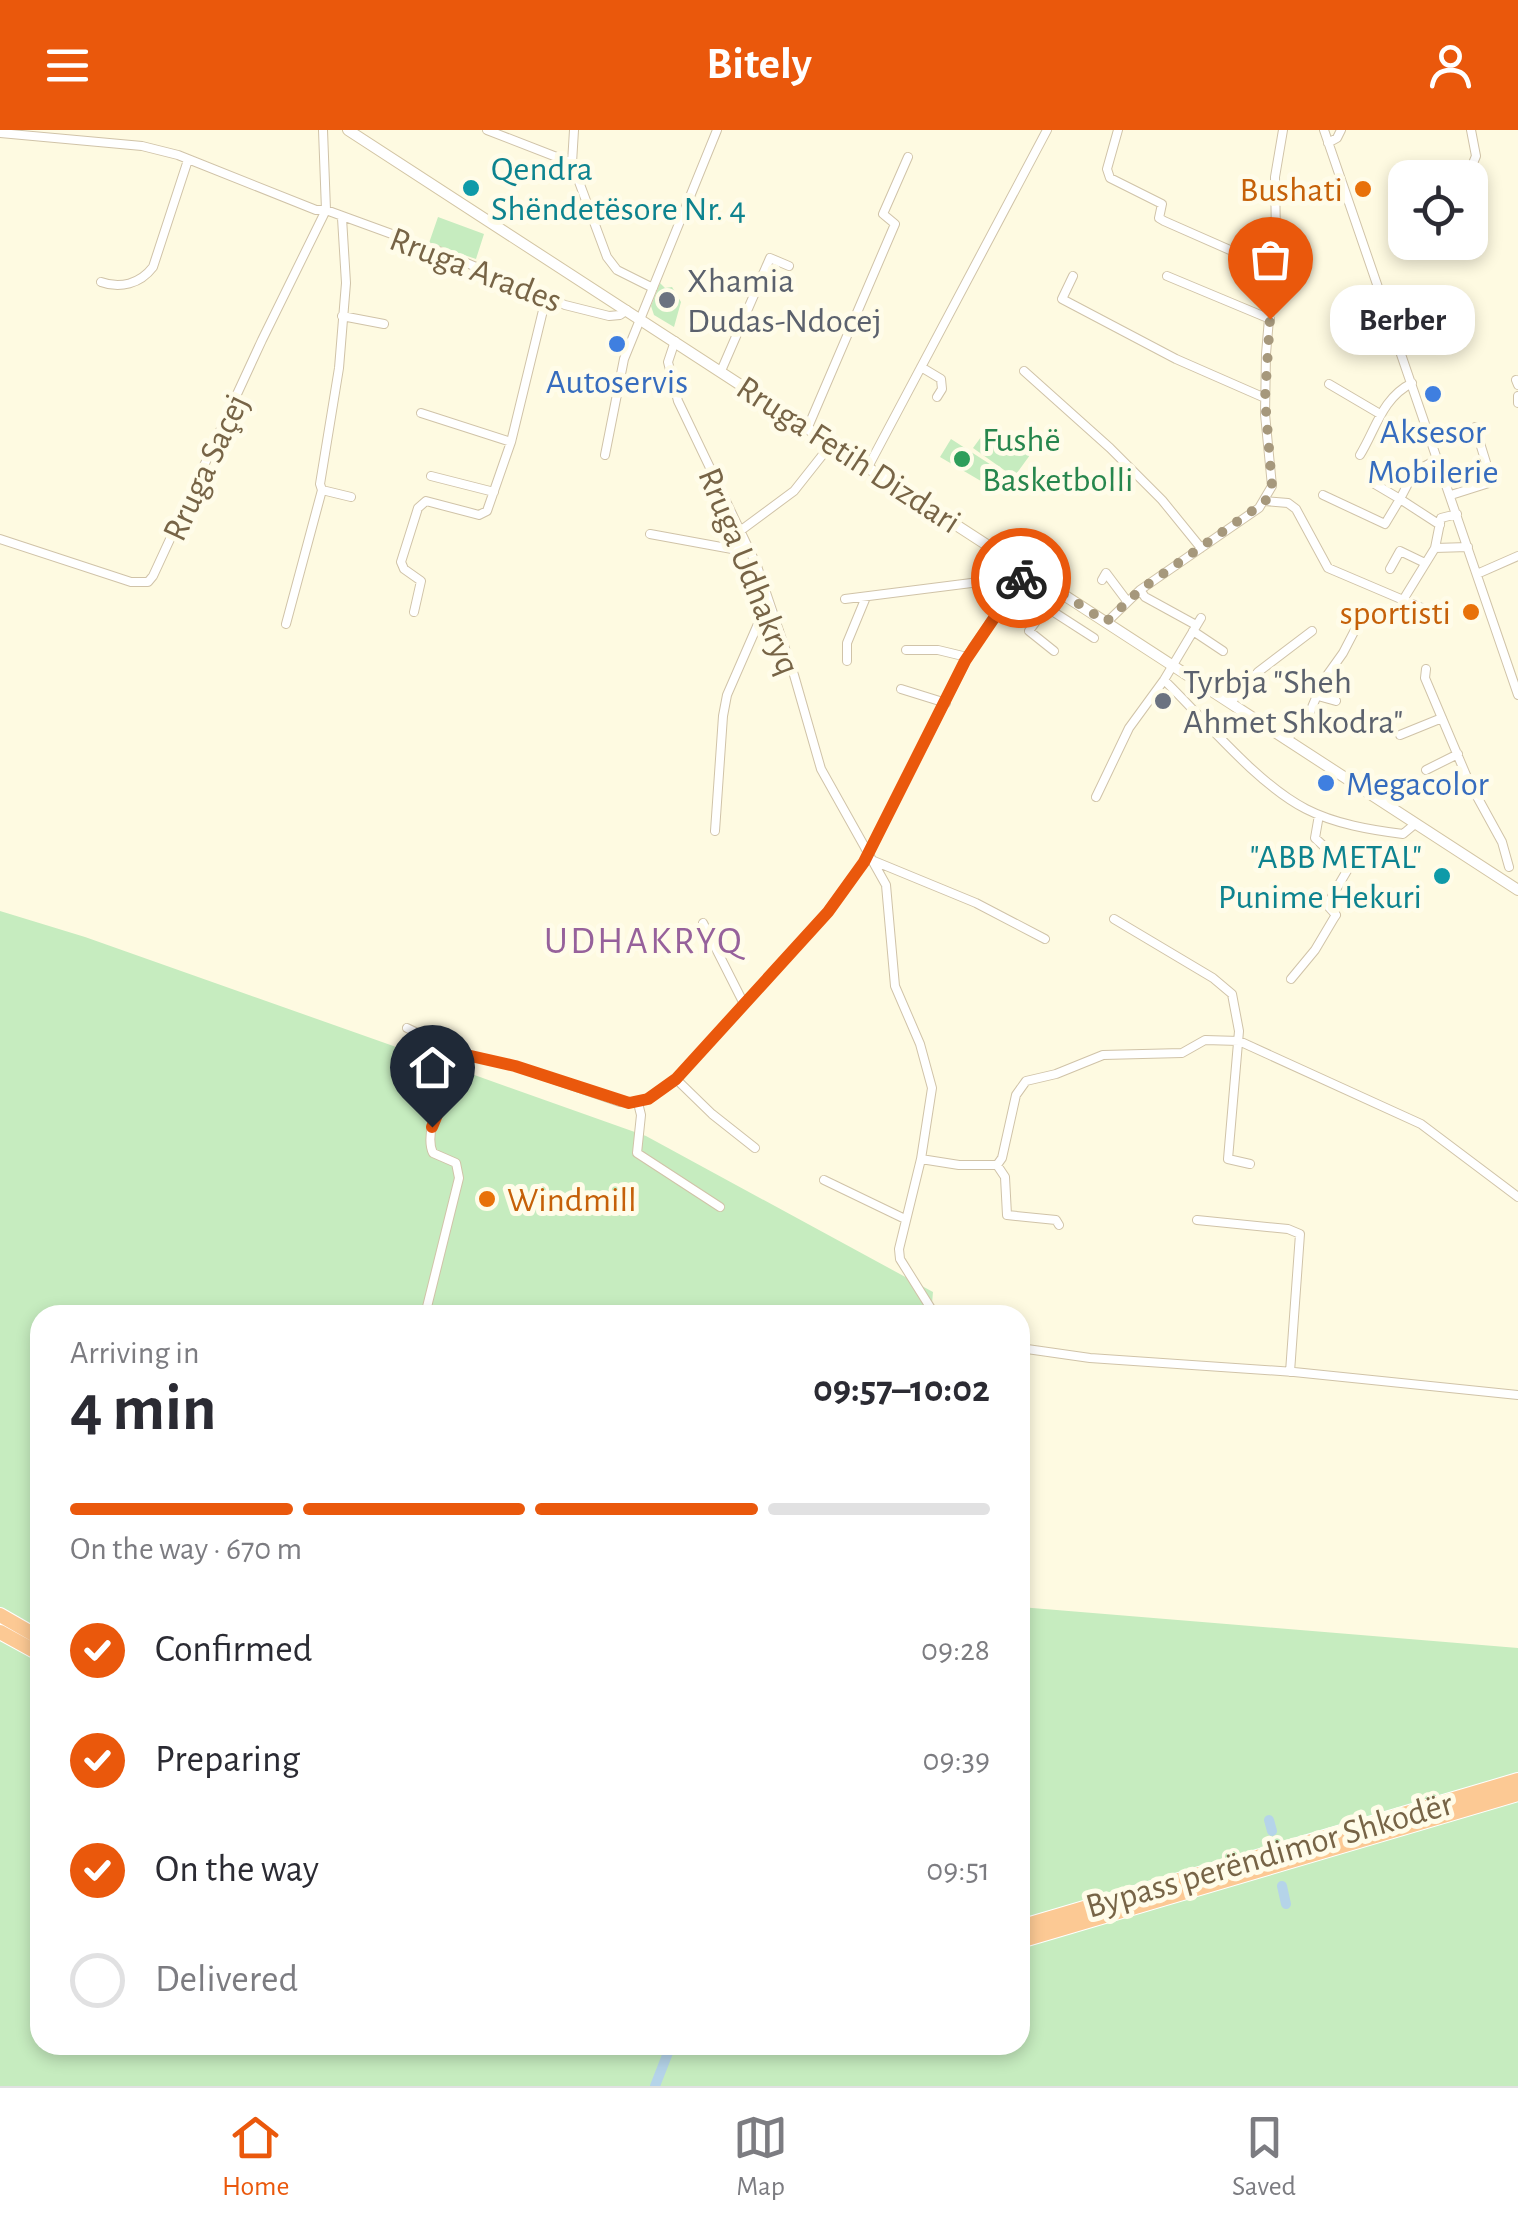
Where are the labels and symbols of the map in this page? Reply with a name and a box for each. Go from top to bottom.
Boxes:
place label: Qendra Shëndetësore Nr. 4 [491,152,746,227]
place label: Bushati [1239,173,1343,208]
marker: Qendra Shëndetësore Nr. 4 [460,177,482,199]
marker: Bushati [1352,178,1374,200]
pin [1228,217,1313,320]
street label: Rruga Arades [385,222,566,319]
place label: Xhamia Dudas-Ndocej [687,264,882,339]
callout: Berber [1330,284,1475,354]
marker: Xhamia Dudas-Ndocej [656,289,678,311]
marker: Autoservis [606,333,628,355]
place label: Autoservis [546,365,688,400]
street label: Rruga Fetih Dizdari [730,370,966,540]
marker: Aksesor Mobilerie [1422,383,1444,405]
street label: Rruga Saçej [157,389,255,546]
place label: Aksesor Mobilerie [1367,415,1499,490]
place label: Fushë Basketbolli [982,423,1134,498]
marker: Fushë Basketbolli [951,448,973,470]
street label: Rruga Udhakryq [691,463,806,680]
courier [971,528,1071,628]
place label: sportisti [1340,596,1451,631]
marker: sportisti [1460,601,1482,623]
place label: Tyrbja "Sheh Ahmet Shkodra" [1183,665,1403,740]
marker: Tyrbja "Sheh Ahmet Shkodra" [1152,690,1174,712]
place label: Megacolor [1346,767,1490,802]
marker: Megacolor [1315,772,1337,794]
place label: "ABB METAL" Punime Hekuri [1218,840,1422,915]
marker: "ABB METAL" Punime Hekuri [1431,865,1453,887]
district label: UDHAKRYQ [544,923,745,961]
pin [390,1025,475,1128]
place label: Windmill [507,1183,637,1218]
marker: Windmill [476,1188,498,1210]
street label: Bypass perëndimor Shkodër [1082,1786,1457,1925]

